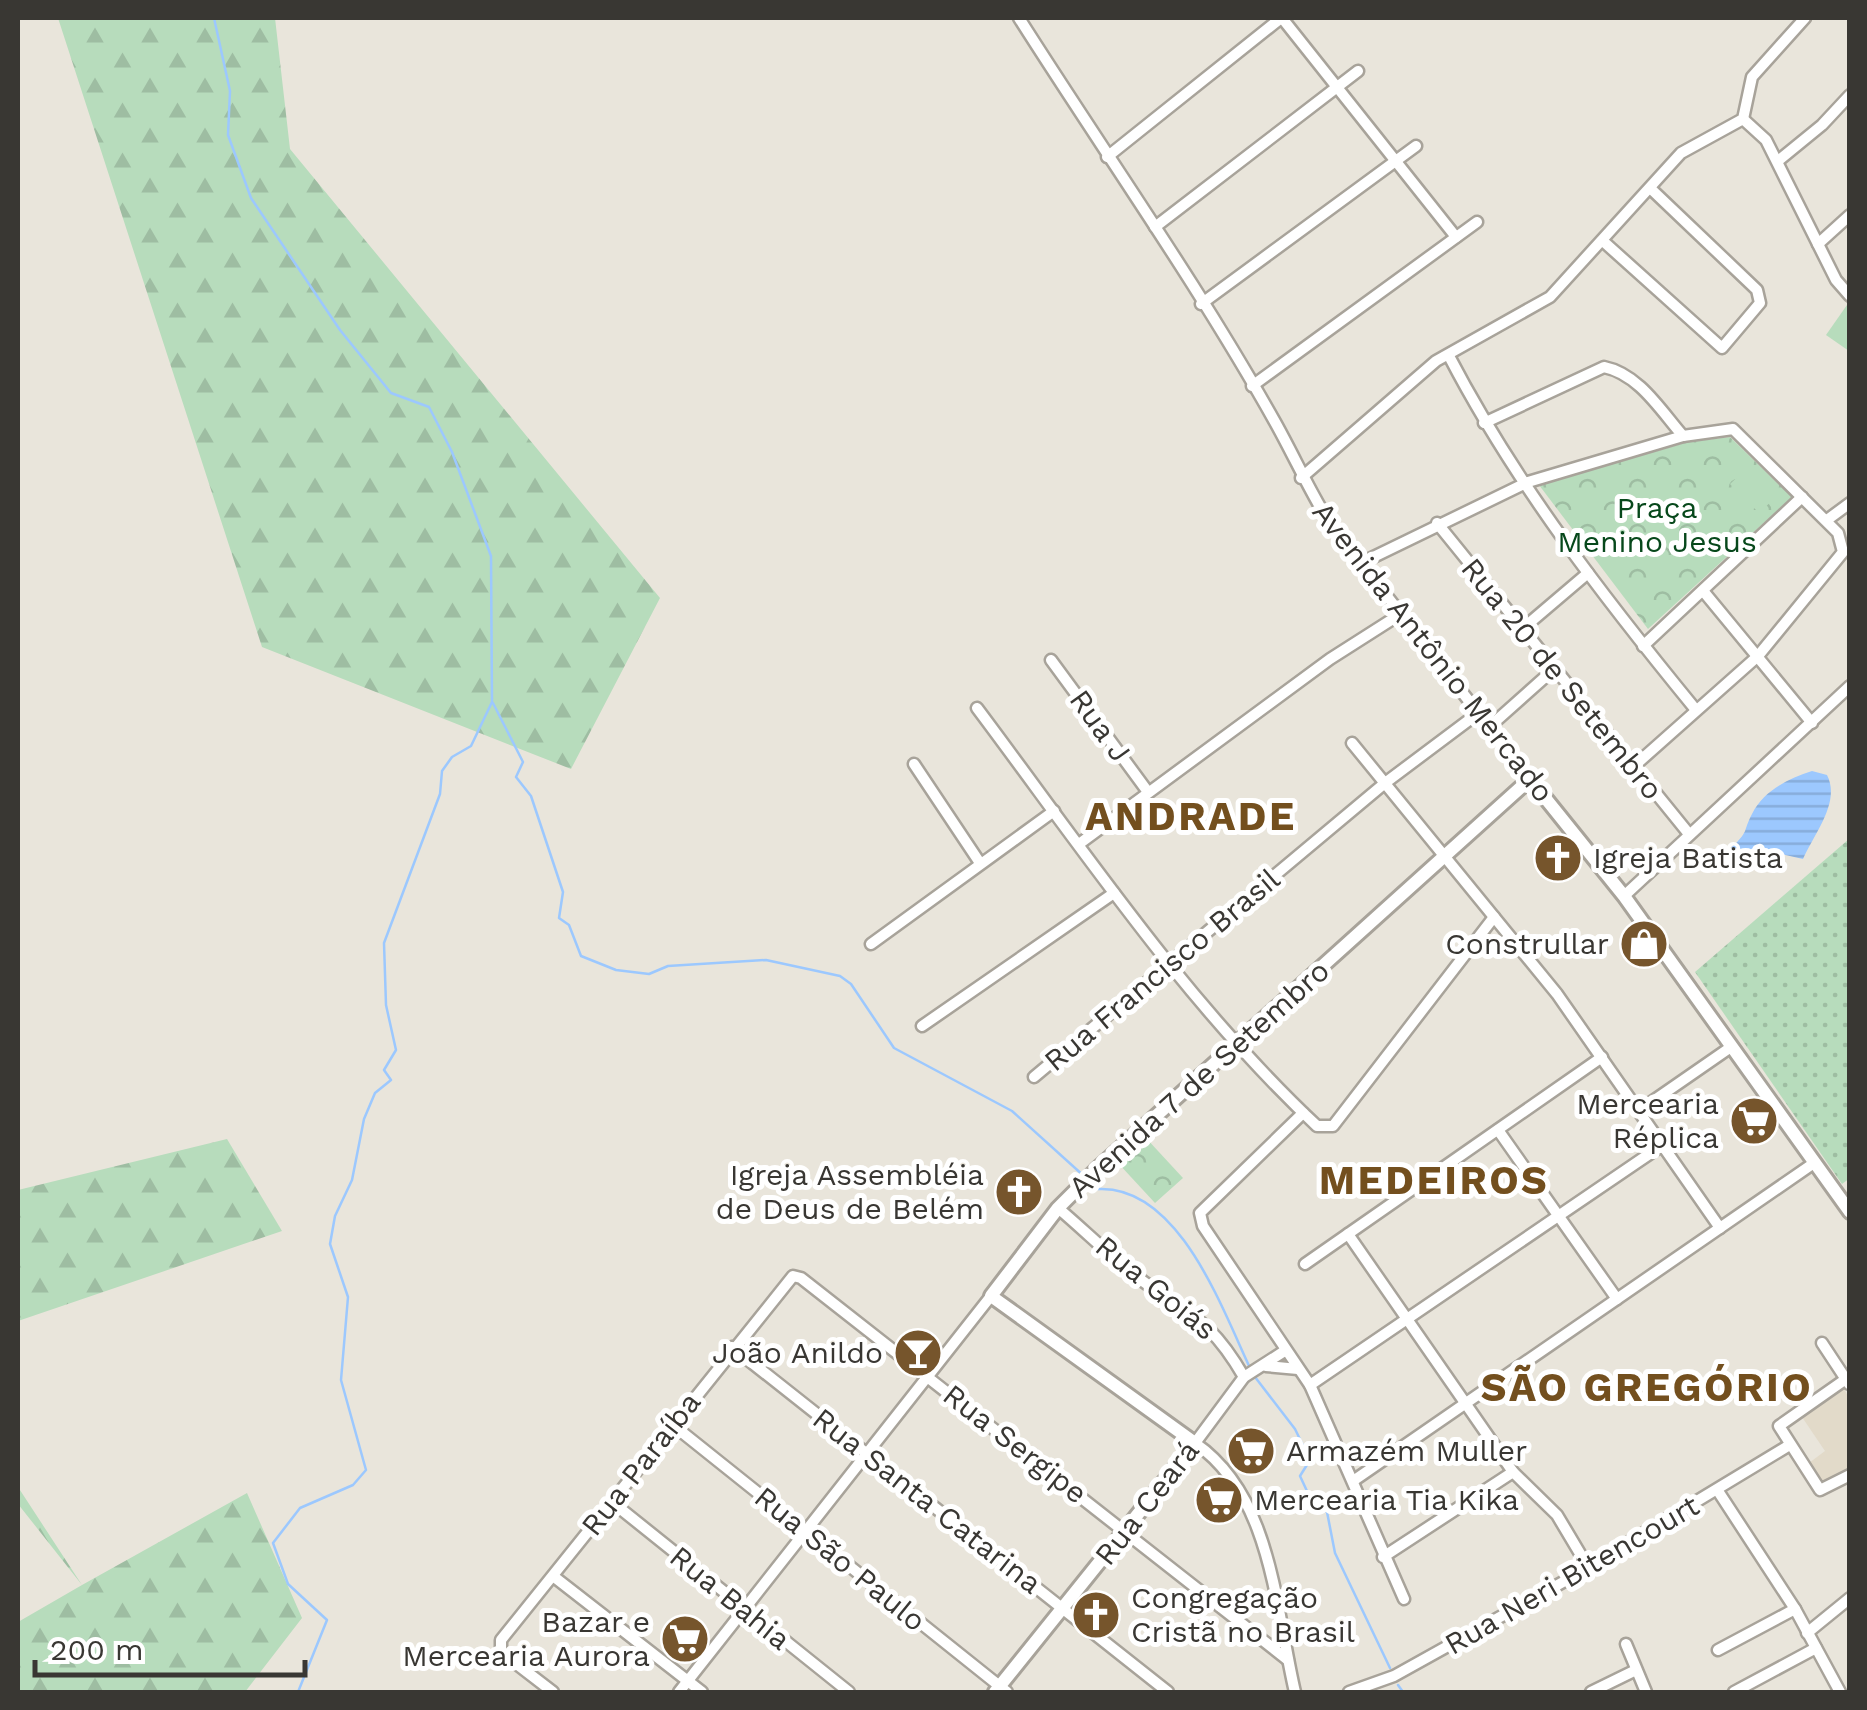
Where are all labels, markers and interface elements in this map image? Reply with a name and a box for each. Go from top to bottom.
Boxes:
park label: Praça Menino Jesus [1557,490,1757,559]
street label: Avenida Antônio Mercado [1305,495,1561,809]
street label: Rua 20 de Setembro [1454,551,1671,806]
street label: Rua J [1062,683,1138,769]
district label: ANDRADE [1085,793,1297,840]
church icon: Igreja Batista [1532,832,1584,884]
place label: Igreja Batista [1593,840,1783,875]
street label: Rua Francisco Brasil [1037,861,1286,1078]
shop icon: Construllar [1618,918,1670,970]
place label: Construllar [1445,926,1609,961]
street label: Avenida 7 de Setembro [1061,953,1336,1205]
place label: Mercearia Réplica [1576,1086,1719,1155]
supermarket icon: Mercearia Réplica [1728,1095,1780,1147]
place label: Igreja Assembléia de Deus de Belém [716,1157,984,1226]
district label: MEDEIROS [1319,1157,1549,1204]
church icon: Igreja Assembléia de Deus de Belém [993,1166,1045,1218]
street label: Rua Goiás [1089,1228,1224,1347]
bar icon: João Anildo [892,1327,944,1379]
place label: João Anildo [712,1335,883,1370]
district label: SÃO GREGÓRIO [1481,1364,1813,1411]
street label: Rua Sergipe [936,1377,1094,1511]
street label: Rua Paraíba [574,1385,708,1542]
street label: Rua Santa Catarina [806,1401,1049,1601]
supermarket icon: Armazém Muller [1225,1425,1277,1477]
street label: Rua Ceará [1087,1433,1206,1572]
place label: Armazém Muller [1286,1433,1527,1468]
supermarket icon: Mercearia Tia Kika [1193,1474,1245,1526]
street label: Rua São Paulo [748,1479,933,1638]
place label: Mercearia Tia Kika [1254,1482,1519,1517]
street label: Rua Neri Bitencourt [1439,1487,1705,1662]
street label: Rua Bahia [663,1538,798,1657]
place label: Congregação Cristã no Brasil [1131,1580,1355,1649]
church icon: Congregação Cristã no Brasil [1070,1589,1122,1641]
place label: Bazar e Mercearia Aurora [402,1604,650,1673]
supermarket icon: Bazar e Mercearia Aurora [659,1613,711,1665]
scale bar [35,1615,305,1677]
text: 200 m [50,1632,144,1667]

